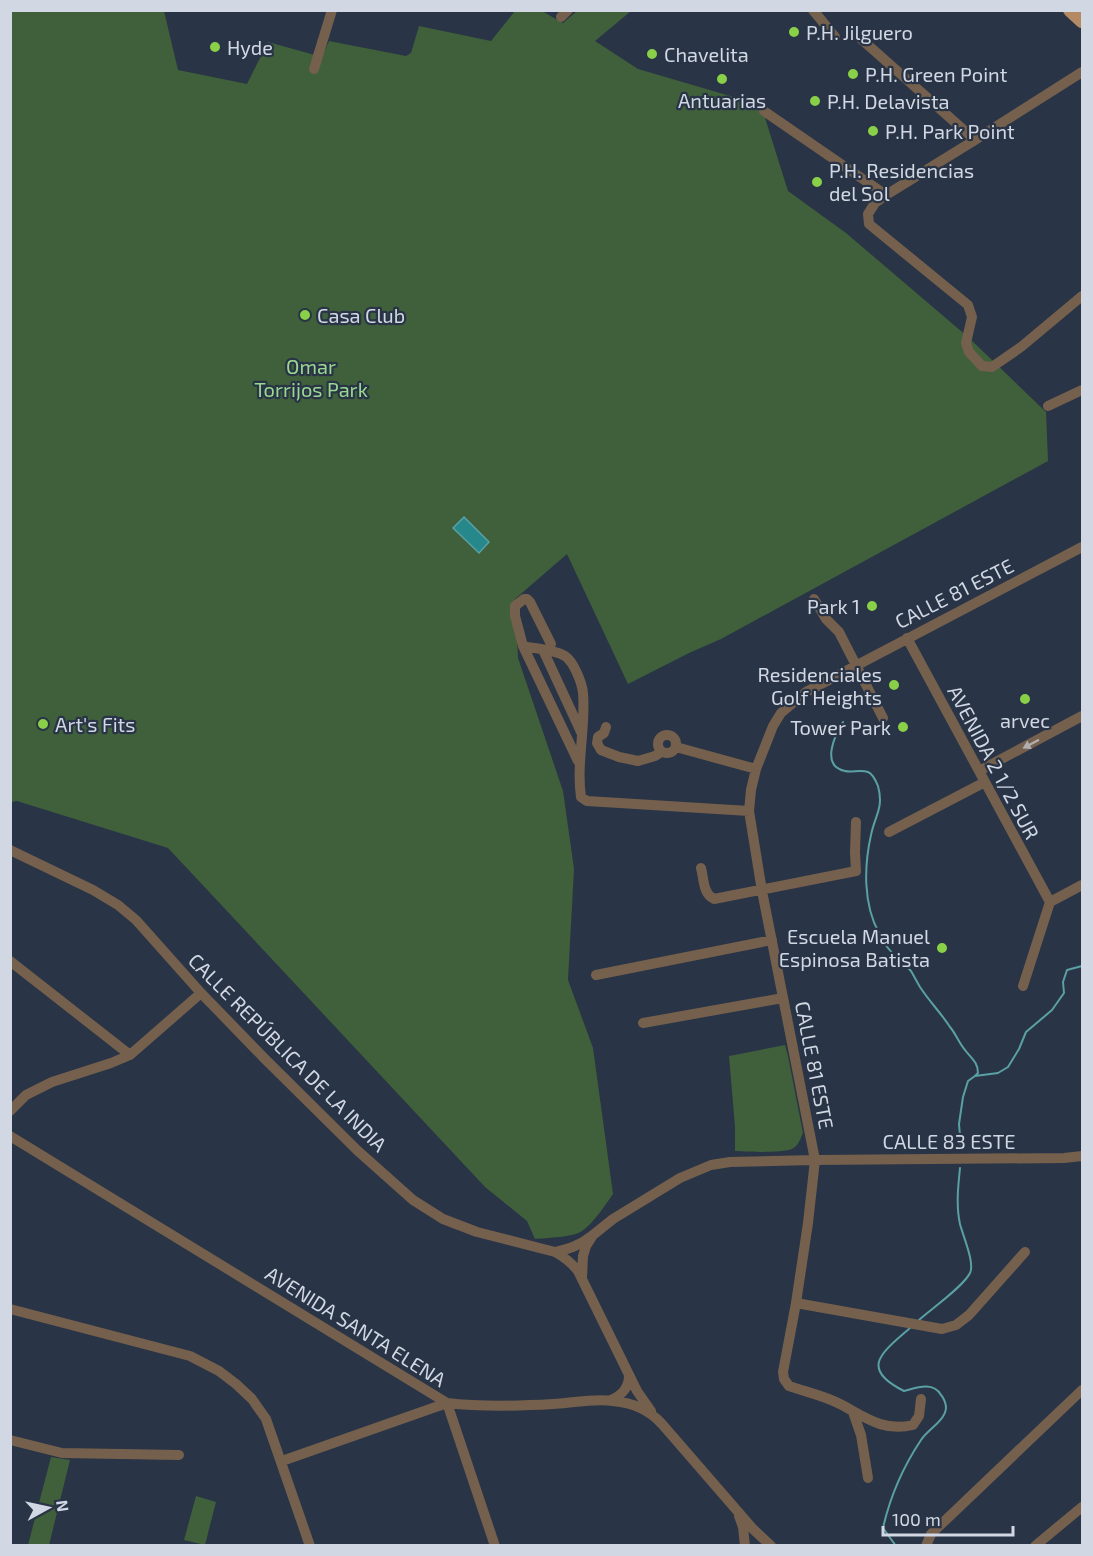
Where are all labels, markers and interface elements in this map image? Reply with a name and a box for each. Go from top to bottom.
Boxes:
place label: P.H. Jilguero [806,20,913,44]
marker: P.H. Jilguero [787,25,801,39]
place label: Hyde [227,35,273,59]
marker: Hyde [208,40,222,54]
place label: Chavelita [664,42,749,66]
marker: Chavelita [645,47,659,61]
place label: P.H. Green Point [865,62,1008,86]
marker: P.H. Green Point [846,67,860,81]
marker: Antuarias [715,72,729,86]
place label: Antuarias [678,88,766,112]
place label: P.H. Delavista [827,89,949,113]
marker: P.H. Delavista [808,94,822,108]
place label: P.H. Park Point [885,119,1015,143]
marker: P.H. Park Point [866,124,880,138]
place label: P.H. Residencias del Sol [829,158,974,205]
marker: P.H. Residencias del Sol [810,175,824,189]
place label: Casa Club [317,303,405,327]
marker: Casa Club [298,308,312,322]
park label: Omar Torrijos Park [254,354,368,401]
street label: CALLE 81 ESTE [891,553,1017,633]
place label: Park 1 [807,594,860,618]
marker: Park 1 [865,599,879,613]
place label: Residenciales Golf Heights [758,662,882,709]
marker: Residenciales Golf Heights [887,678,901,692]
street label: AVENIDA 2 1/2 SUR [943,681,1045,843]
marker: arvec [1018,692,1032,706]
place label: arvec [1000,708,1050,732]
place label: Art's Fits [55,712,135,736]
place label: Tower Park [790,715,891,739]
marker: Art's Fits [36,717,50,731]
marker: Tower Park [896,720,910,734]
one-way arrow [1022,739,1039,749]
place label: Escuela Manuel Espinosa Batista [779,924,930,971]
marker: Escuela Manuel Espinosa Batista [935,941,949,955]
street label: CALLE REPÚBLICA DE LA INDIA [184,948,392,1156]
street label: CALLE 81 ESTE [791,999,839,1131]
street label: CALLE 83 ESTE [882,1129,1016,1153]
street label: AVENIDA SANTA ELENA [261,1261,451,1392]
north arrow [18,1478,78,1538]
text: N [53,1499,74,1513]
scale bar [883,1499,1014,1537]
text: 100 m [892,1508,941,1530]

